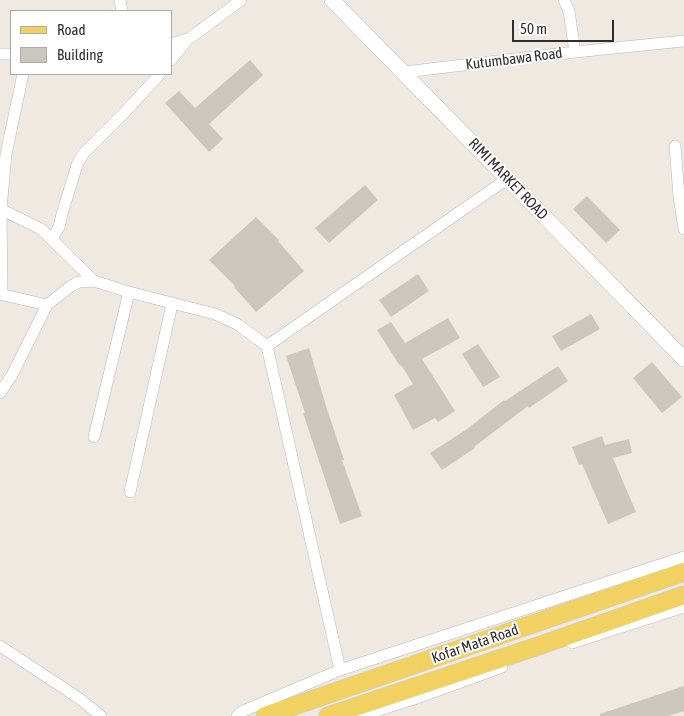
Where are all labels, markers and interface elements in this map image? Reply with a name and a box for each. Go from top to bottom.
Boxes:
legend [10,10,172,75]
scale bar [514,10,616,42]
text: 50 m [520,20,547,37]
text: Road [57,21,86,38]
street label: Kutumbawa Road [465,44,563,74]
text: Building [57,46,103,63]
street label: RIMI MARKET ROAD [465,134,551,224]
street label: Kofar Mata Road [429,621,521,667]

